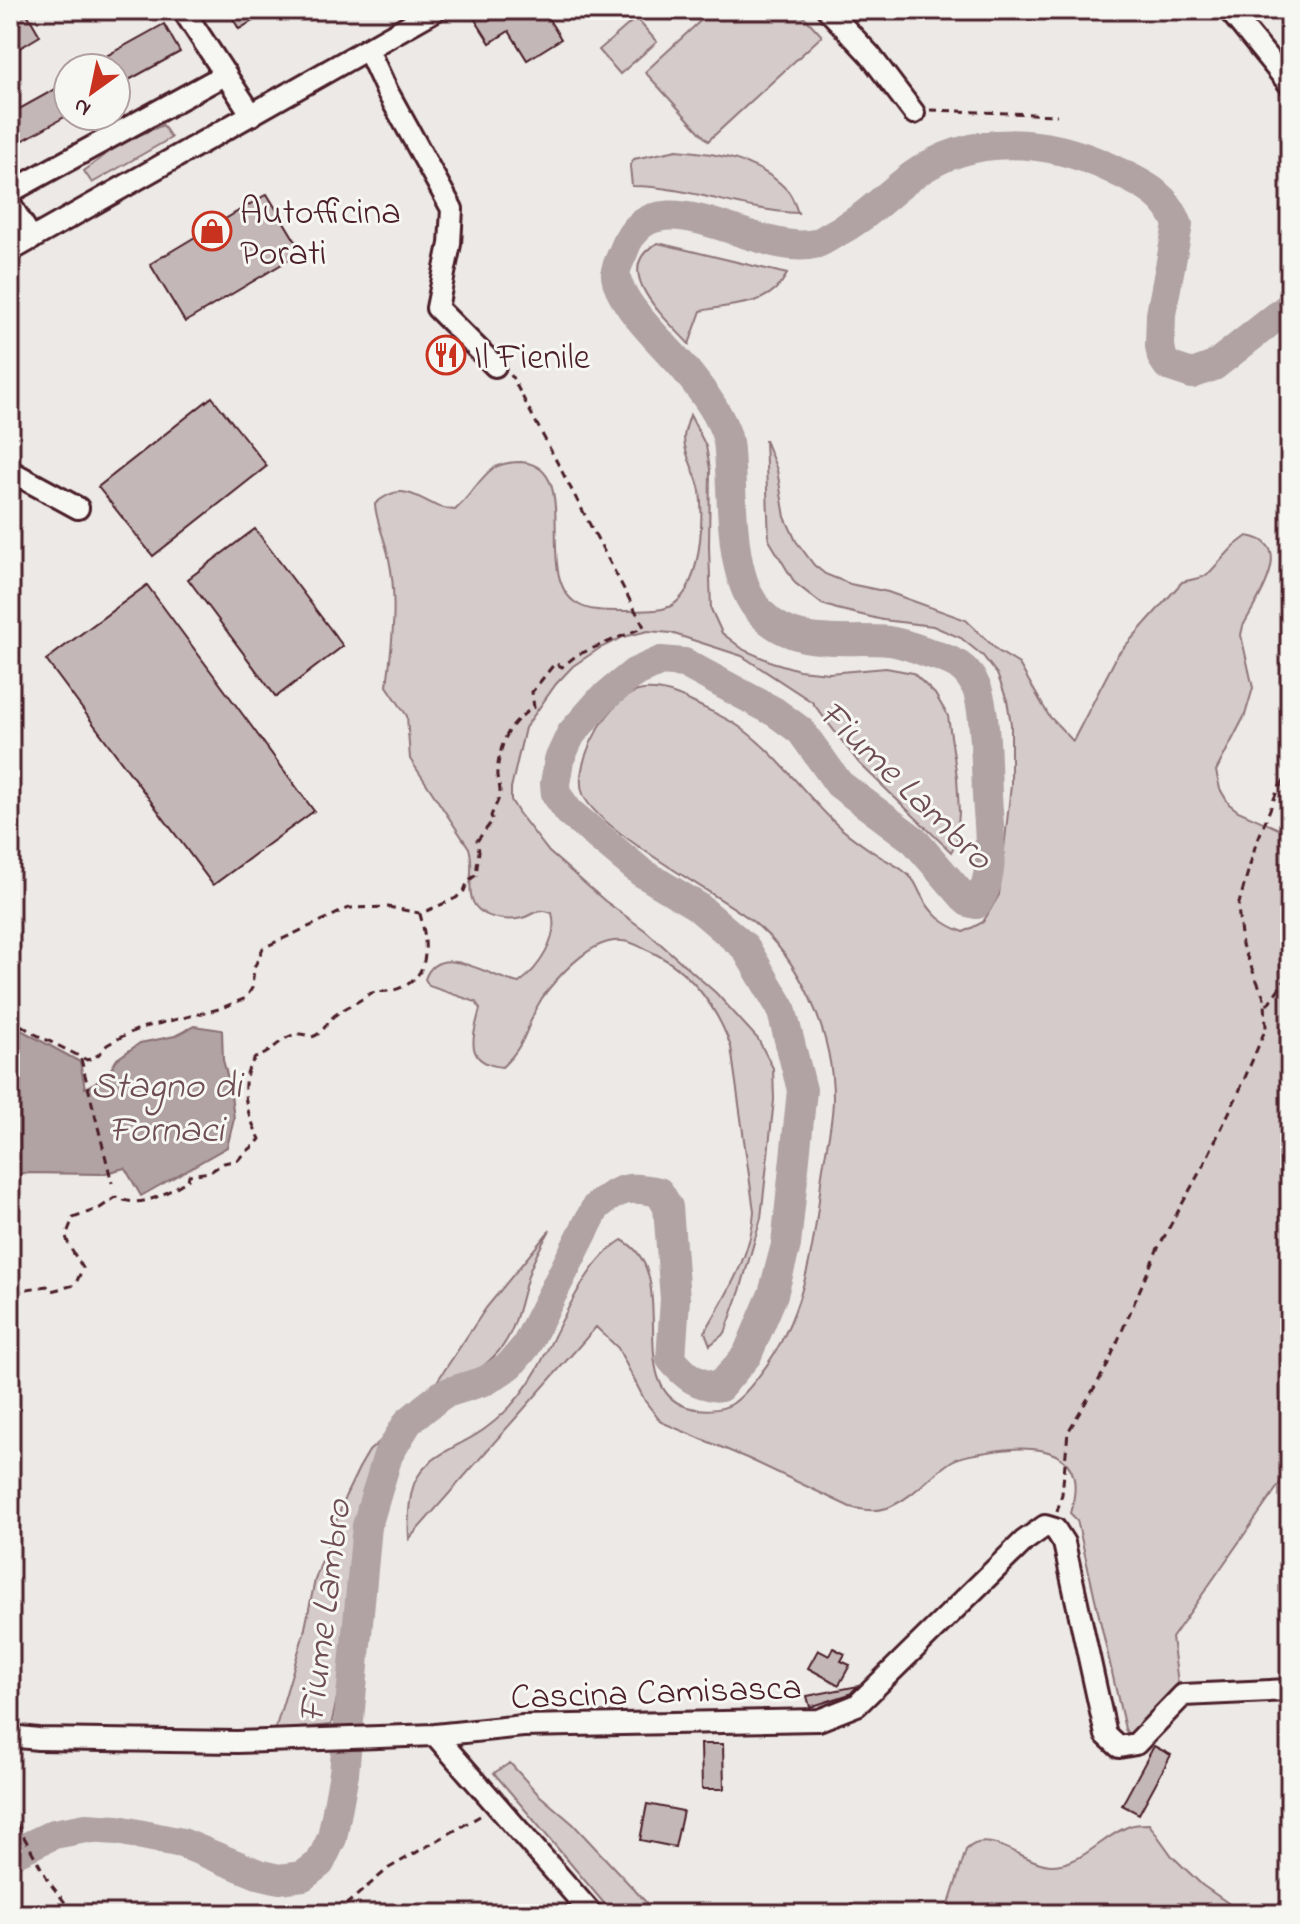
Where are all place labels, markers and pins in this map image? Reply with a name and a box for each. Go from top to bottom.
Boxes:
place label: Autofficina Porati [240,188,401,282]
shop icon: Autofficina Porati [191,210,233,252]
place label: Il Fienile [474,333,591,386]
restaurant icon: Il Fienile [425,334,467,376]

